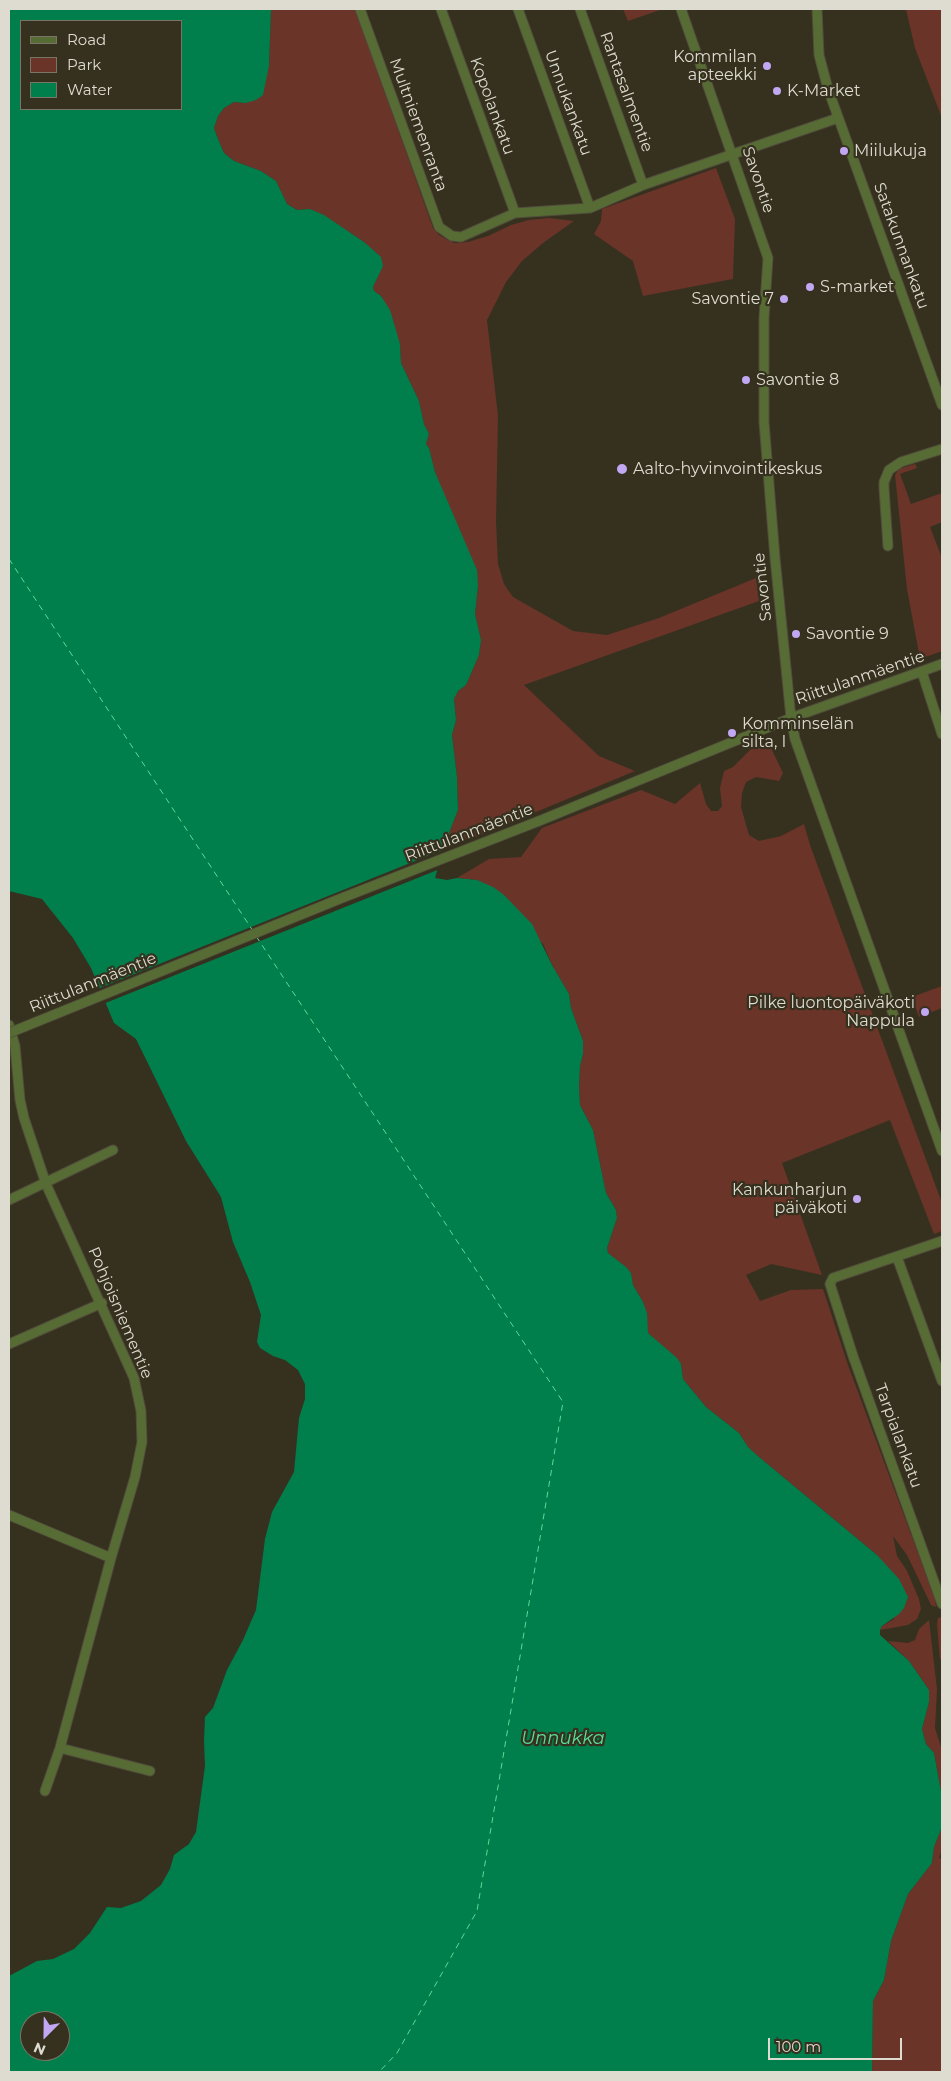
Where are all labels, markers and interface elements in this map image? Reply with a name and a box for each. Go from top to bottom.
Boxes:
legend [20,20,182,110]
street label: Rantasalmentie [595,29,657,155]
text: Road [67,30,106,49]
place label: Kommilan apteekki [673,47,757,85]
street label: Unnukankatu [540,48,596,158]
text: Park [67,55,101,74]
street label: Kopolankatu [465,55,519,157]
street label: Multniemenranta [385,56,451,194]
marker: Kommilan apteekki [761,60,773,72]
text: Water [67,80,113,99]
place label: K-Market [787,81,860,101]
marker: K-Market [771,85,783,97]
place label: Miilukuja [854,141,927,161]
street label: Savontie [738,144,778,216]
marker: Miilukuja [838,145,850,157]
street label: Satakunnankatu [869,180,933,312]
place label: S-market [820,277,894,297]
marker: S-market [804,281,816,293]
place label: Savontie 7 [692,289,774,309]
marker: Savontie 7 [778,293,790,305]
place label: Savontie 8 [756,370,839,390]
marker: Savontie 8 [740,374,752,386]
place label: Aalto-hyvinvointikeskus [633,459,822,479]
marker: Aalto-hyvinvointikeskus [615,462,629,476]
street label: Savontie [750,552,776,622]
place label: Savontie 9 [806,624,889,644]
marker: Savontie 9 [790,628,802,640]
street label: Riittulanmäentie [793,647,927,709]
place label: Komminselän silta, I [742,714,854,752]
marker: Komminselän silta, I [726,727,738,739]
street label: Riittulanmäentie [402,800,536,866]
street label: Riittulanmäentie [27,949,159,1017]
place label: Pilke luontopäiväkoti Nappula [747,993,915,1031]
marker: Pilke luontopäiväkoti Nappula [919,1006,931,1018]
place label: Kankunharjun päiväkoti [732,1180,847,1218]
marker: Kankunharjun päiväkoti [851,1193,863,1205]
street label: Pohjoisniementie [84,1244,156,1382]
street label: Tarpialankatu [870,1381,926,1491]
water label: Unnukka [521,1728,605,1750]
north arrow [20,2011,70,2061]
scale bar [771,2028,905,2060]
text: 100 m [776,2037,821,2056]
text: N [31,2038,48,2059]

